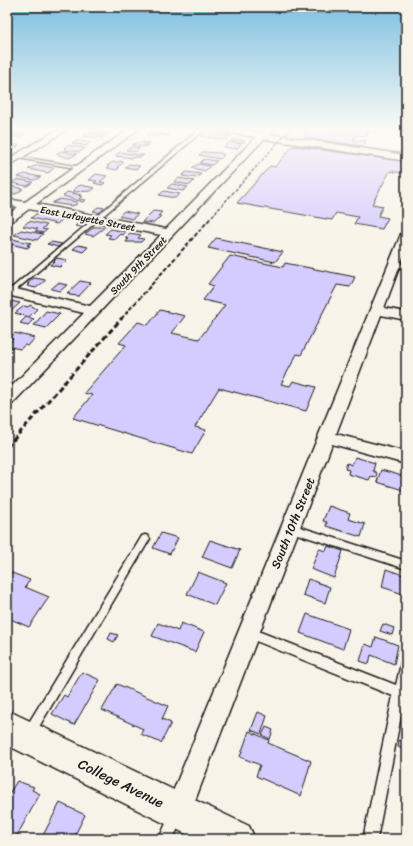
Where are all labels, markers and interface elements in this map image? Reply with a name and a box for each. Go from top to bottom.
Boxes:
street label: East Lafayette Street [39,201,138,237]
street label: South 9th Street [106,232,172,299]
street label: South 10th Street [265,474,321,572]
street label: College Avenue [73,752,168,815]

